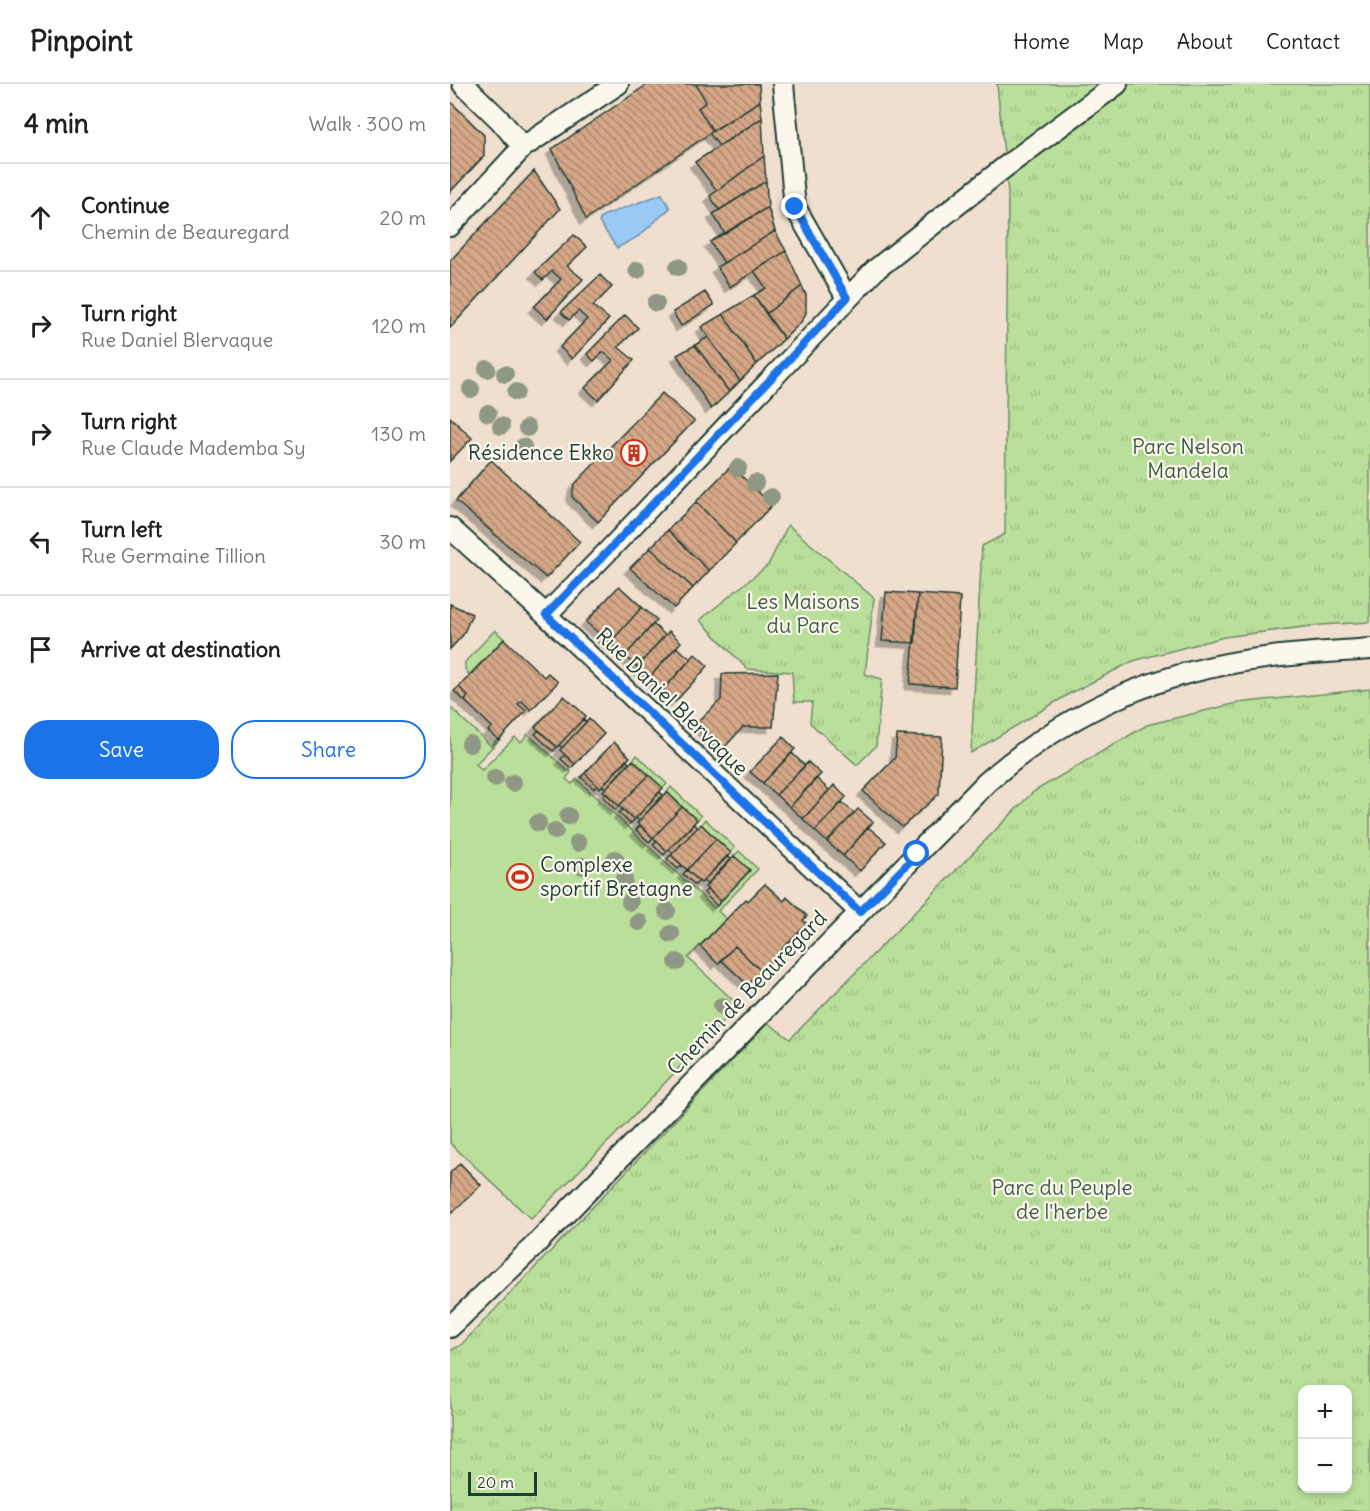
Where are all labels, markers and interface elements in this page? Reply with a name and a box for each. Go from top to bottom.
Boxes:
text: Pinpoint [30,23,133,59]
text: Home [1013,28,1070,55]
text: Map [1103,28,1144,55]
text: About [1177,28,1233,55]
text: Contact [1266,28,1340,55]
text: 4 min [24,107,89,140]
text: Walk · 300 m [308,111,426,136]
text: Continue [81,191,170,219]
route end [781,193,807,219]
icon: ahead [24,201,57,234]
text: 20 m [380,205,426,230]
text: Chemin de Beauregard [81,219,290,244]
text: Turn right [81,299,177,327]
icon: right [24,309,57,342]
text: 120 m [372,313,426,338]
text: Rue Daniel Blervaque [81,327,273,352]
text: Turn right [81,407,177,435]
icon: right [24,417,57,450]
text: 130 m [371,421,426,446]
park label: Parc Nelson Mandela [1132,433,1244,484]
text: Rue Claude Mademba Sy [81,435,306,460]
building icon: Résidence Ekko [619,438,649,468]
place label: Résidence Ekko [468,439,614,466]
text: Turn left [81,515,162,543]
icon: left [24,525,57,558]
text: 30 m [379,529,426,554]
text: Rue Germaine Tillion [81,543,266,568]
park label: Les Maisons du Parc [746,588,860,639]
street label: Rue Daniel Blervaque [590,622,754,781]
icon: arrive [24,633,57,666]
text: Arrive at destination [81,635,281,663]
button: Save [24,720,219,779]
button: Share [231,720,426,779]
route start [903,840,929,866]
place label: Complexe sportif Bretagne [540,851,693,902]
sports icon: Complexe sportif Bretagne [505,862,535,892]
street label: Chemin de Beauregard [661,905,832,1081]
park label: Parc du Peuple de l'herbe [991,1174,1133,1225]
map controls [1298,1385,1352,1493]
button: + [1298,1385,1352,1439]
button: − [1298,1439,1352,1493]
scale bar [468,1469,537,1496]
text: 20 m [477,1472,514,1492]

